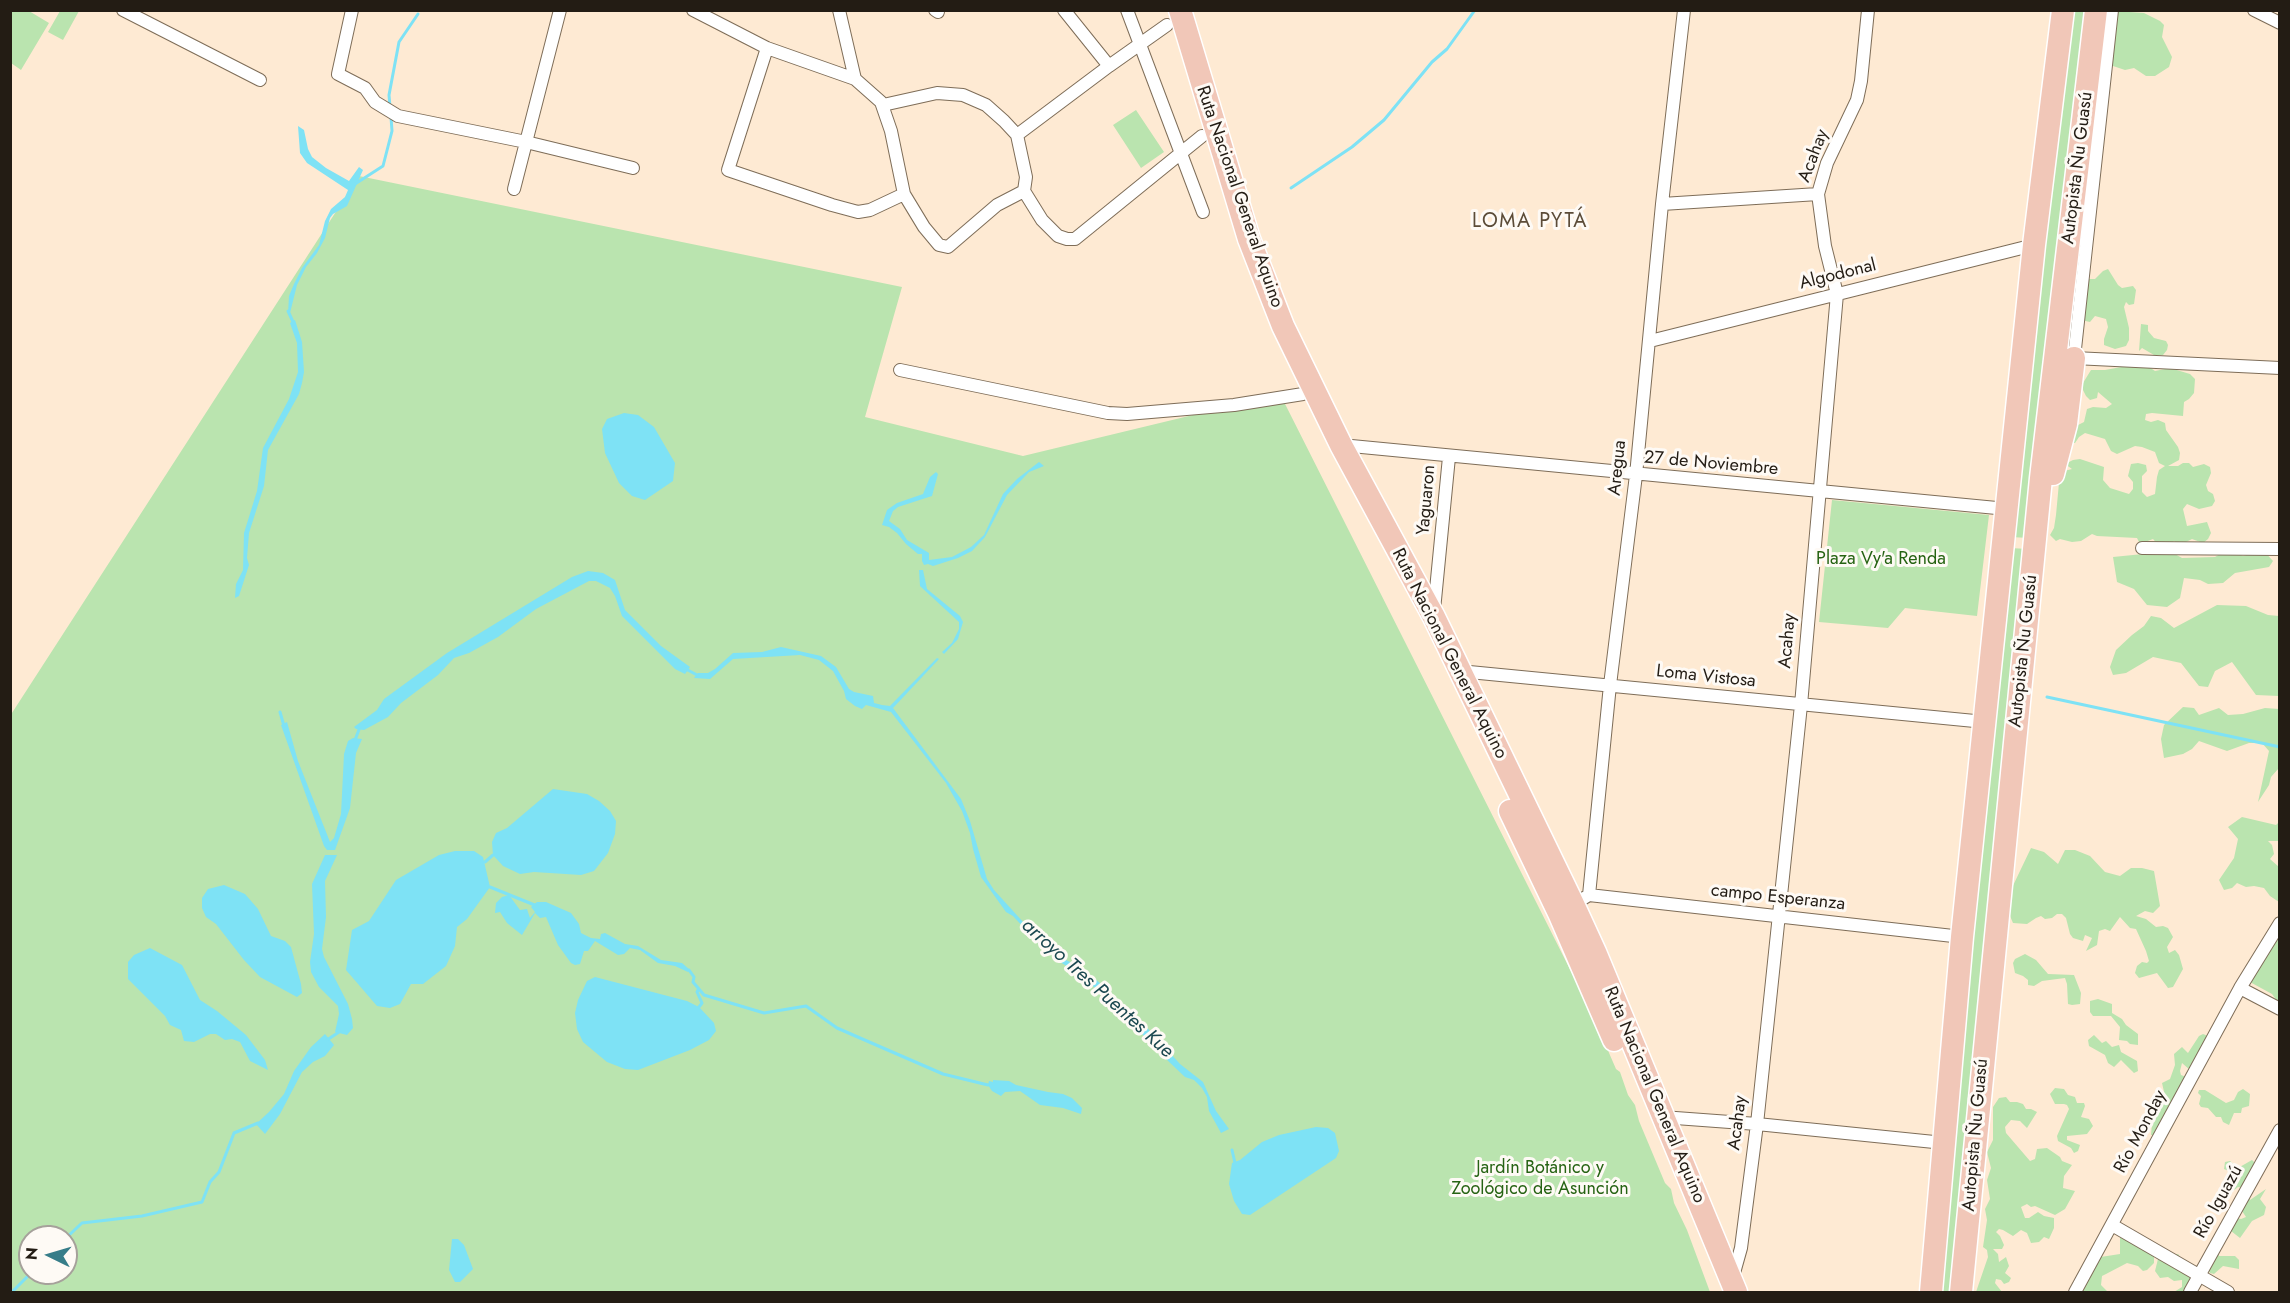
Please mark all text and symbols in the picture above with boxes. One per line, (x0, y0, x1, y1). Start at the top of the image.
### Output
street label: Ruta Nacional General Aquino (1191, 83, 1287, 311)
street label: Autopista Ñu Guasú (2058, 91, 2098, 245)
street label: Acahay (1794, 126, 1834, 186)
district label: LOMA PYTÁ (1472, 210, 1588, 234)
street label: Algodonal (1797, 255, 1879, 295)
street label: Aregua (1604, 439, 1632, 497)
street label: 27 de Noviembre (1643, 447, 1779, 481)
street label: Yaguaron (1413, 464, 1441, 536)
street label: Ruta Nacional General Aquino (1386, 545, 1512, 763)
park label: Plaza Vy'a Renda (1816, 549, 1946, 571)
street label: Autopista Ñu Guasú (2005, 574, 2043, 728)
street label: Acahay (1775, 613, 1801, 669)
street label: Loma Vistosa (1655, 661, 1757, 693)
street label: campo Esperanza (1710, 880, 1846, 916)
water label: arroyo Tres Puentes Kue (1016, 914, 1178, 1064)
street label: Ruta Nacional General Aquino (1599, 983, 1709, 1207)
street label: Autopista Ñu Guasú (1959, 1058, 1993, 1212)
street label: Río Monday (2110, 1087, 2172, 1177)
street label: Acahay (1724, 1094, 1752, 1152)
park label: Jardín Botánico y Zoológico de Asunción (1451, 1158, 1629, 1200)
street label: Río Iguazú (2190, 1162, 2248, 1242)
north arrow (18, 1225, 78, 1285)
text: N (20, 1246, 44, 1261)

